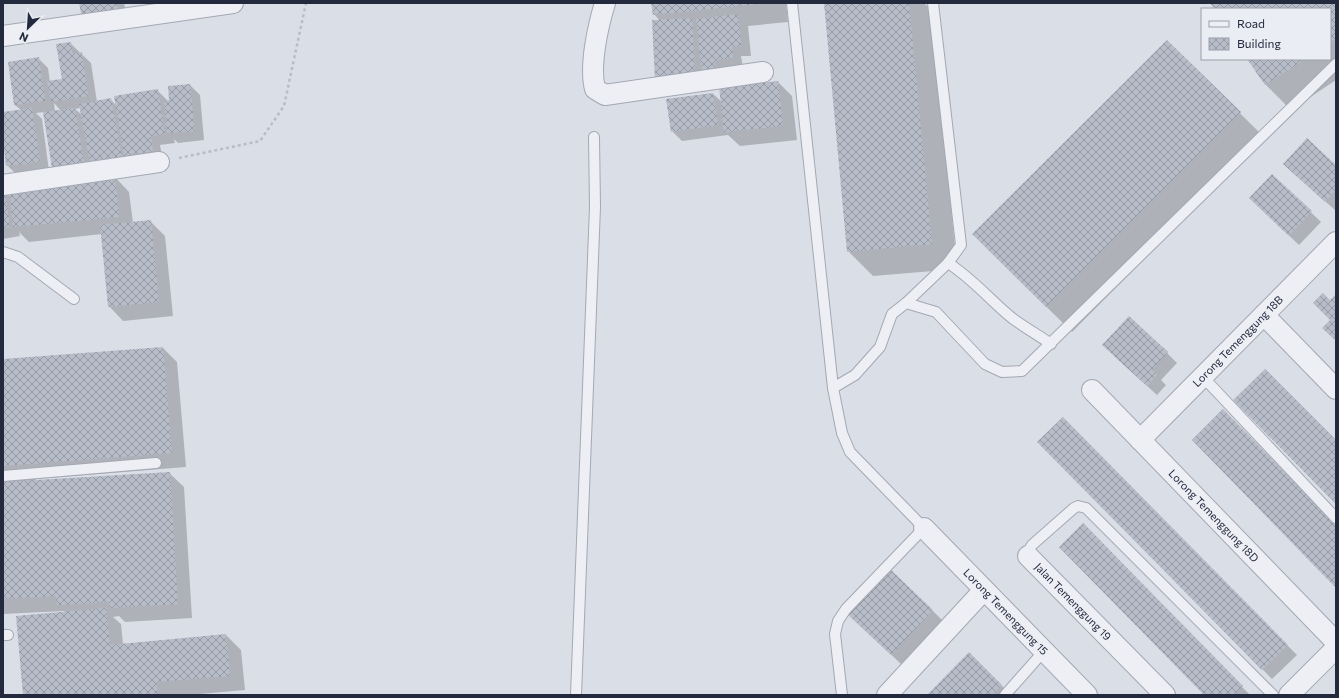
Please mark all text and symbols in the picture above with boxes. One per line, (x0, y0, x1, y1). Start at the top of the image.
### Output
north arrow (8, 8, 48, 48)
legend (1201, 8, 1331, 60)
text: Road (1237, 16, 1265, 30)
text: N (17, 30, 30, 45)
text: Building (1237, 36, 1281, 50)
street label: Lorong Temenggung 18B (1190, 293, 1285, 389)
street label: Lorong Temenggung 18D (1166, 466, 1262, 564)
street label: Jalan Temenggung 19 (1032, 560, 1114, 643)
street label: Lorong Temenggung 15 (961, 566, 1051, 657)

